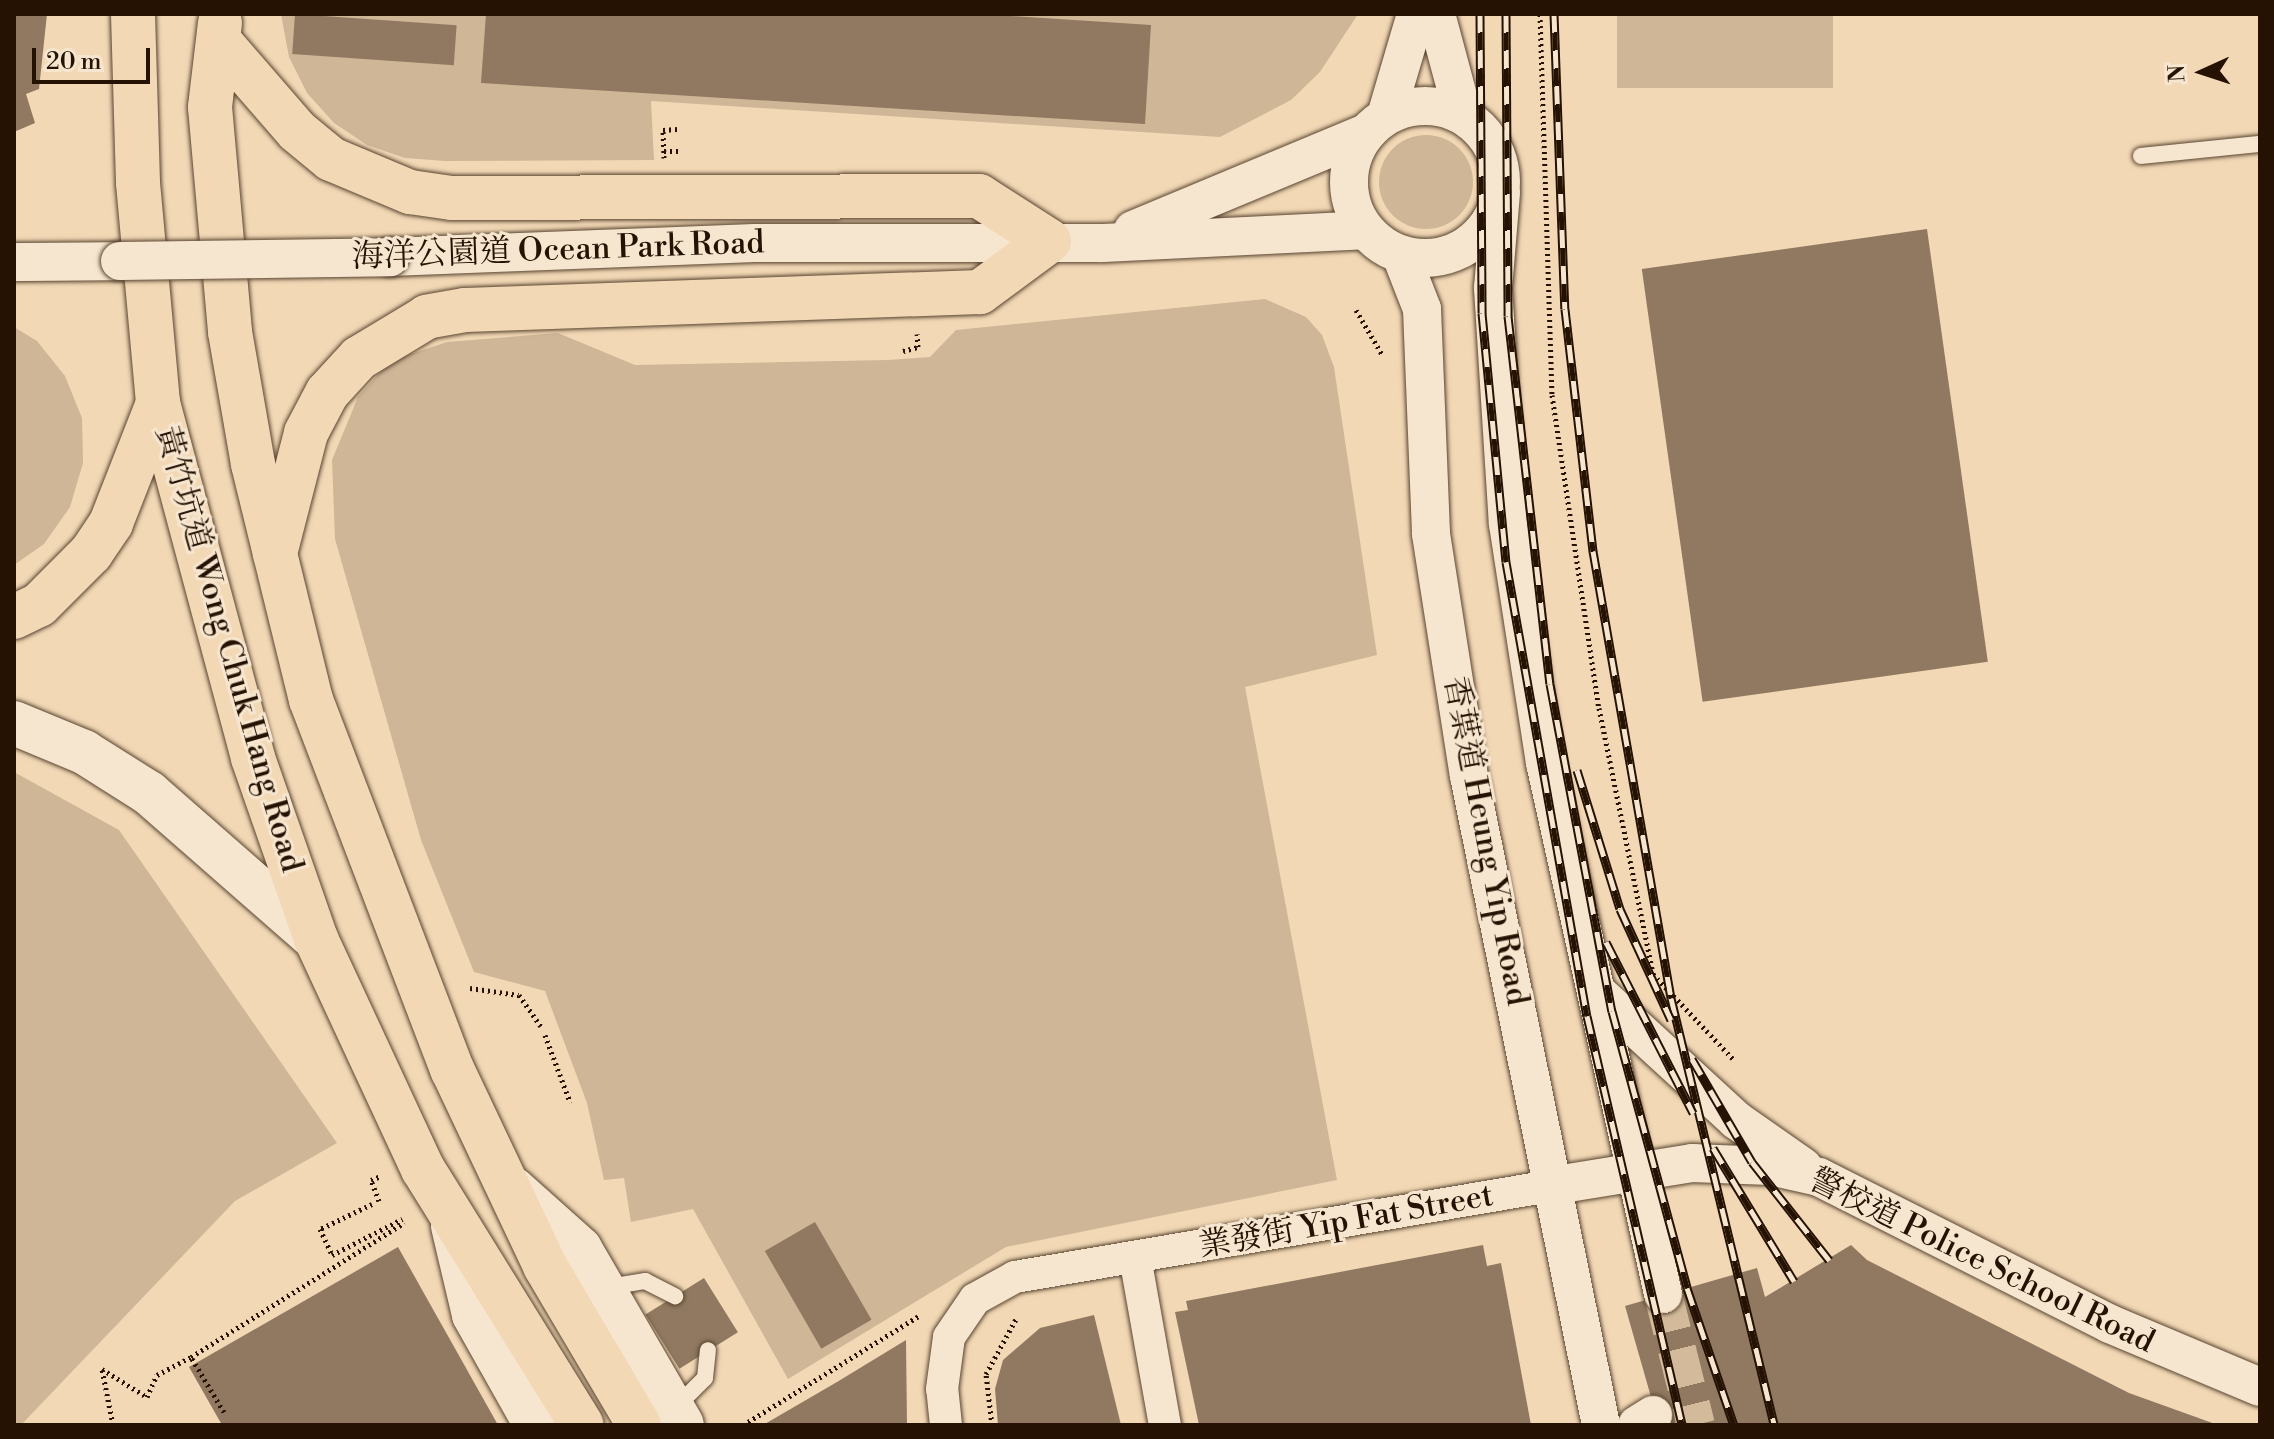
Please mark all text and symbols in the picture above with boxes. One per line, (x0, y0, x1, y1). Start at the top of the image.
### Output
scale bar (36, 32, 154, 82)
north arrow (2162, 32, 2242, 112)
text: 20 m (46, 47, 102, 77)
text: N (2164, 64, 2191, 83)
street label: 海洋公園道 Ocean Park Road (351, 224, 765, 276)
street label: 黃竹坑道 Wong Chuk Hang Road (147, 421, 311, 877)
street label: 香葉道 Heung Yip Road (1435, 673, 1537, 1009)
street label: 警校道 Police School Road (1803, 1161, 2161, 1361)
street label: 業發街 Yip Fat Street (1196, 1176, 1496, 1266)

